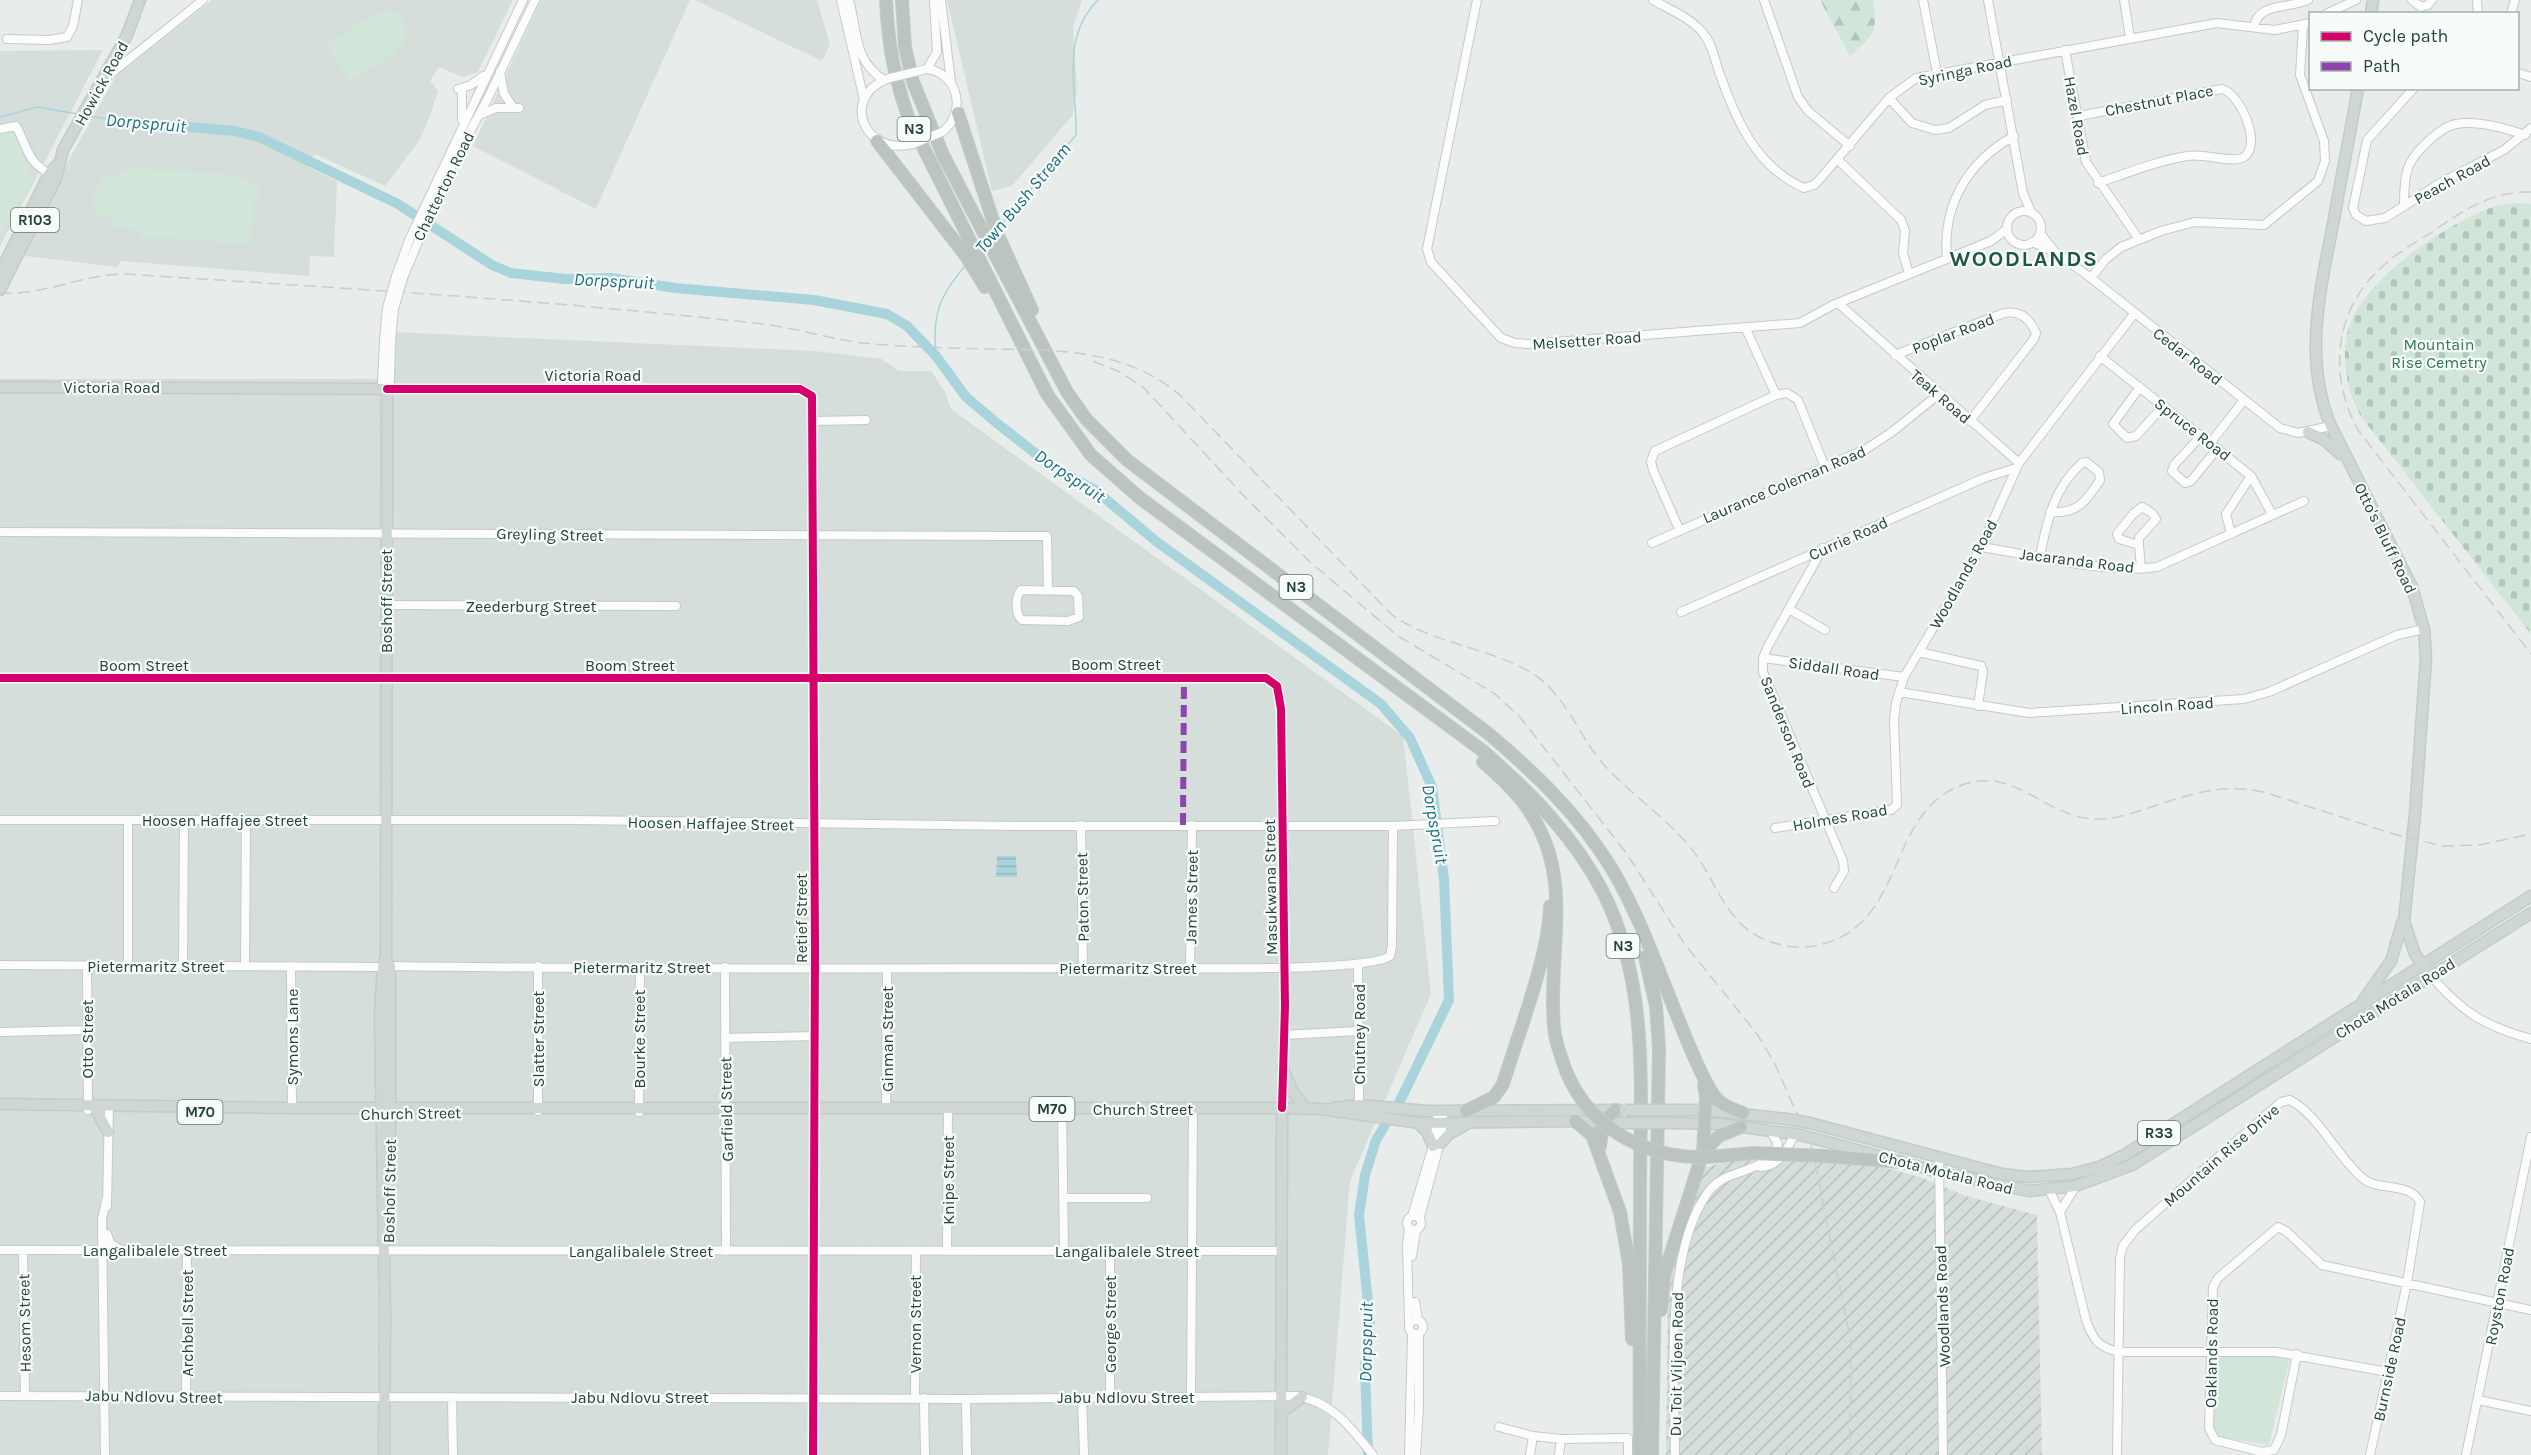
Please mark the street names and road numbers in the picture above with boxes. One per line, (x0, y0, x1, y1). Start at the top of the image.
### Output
street label: Howick Road (70, 38, 132, 129)
street label: Syringa Road (1916, 51, 2014, 90)
street label: Hazel Road (2060, 75, 2093, 157)
street label: Chestnut Place (2103, 81, 2215, 120)
road number: N3 (898, 117, 930, 141)
street label: Chatterton Road (409, 128, 478, 244)
street label: Peach Road (2411, 151, 2494, 208)
road number: R103 (11, 208, 59, 232)
street label: Poplar Road (1909, 309, 1997, 358)
street label: Cedar Road (2149, 323, 2226, 389)
street label: Melsetter Road (1532, 327, 1642, 354)
street label: Teak Road (1907, 365, 1975, 428)
street label: Victoria Road (545, 366, 641, 385)
street label: Victoria Road (64, 378, 160, 397)
street label: Spruce Road (2151, 394, 2235, 465)
street label: Laurance Coleman Road (1700, 441, 1869, 528)
street label: Otto's Bluff Road (2350, 480, 2421, 597)
street label: Currie Road (1806, 513, 1891, 564)
street label: Woodlands Road (1925, 516, 2001, 632)
street label: Greyling Street (496, 524, 604, 545)
street label: Jacaranda Road (2018, 544, 2135, 577)
street label: Boshoff Street (377, 549, 396, 653)
road number: N3 (1280, 575, 1312, 599)
street label: Zeederburg Street (466, 597, 596, 616)
street label: Siddall Road (1787, 653, 1881, 684)
street label: Boom Street (1071, 655, 1161, 674)
street label: Boom Street (99, 656, 189, 675)
street label: Boom Street (585, 656, 675, 675)
street label: Sanderson Road (1756, 673, 1819, 791)
street label: Lincoln Road (2120, 693, 2214, 718)
street label: Holmes Road (1791, 800, 1889, 835)
street label: Hoosen Haffajee Street (142, 811, 308, 830)
street label: Hoosen Haffajee Street (627, 813, 794, 834)
street label: Masukwana Street (1260, 819, 1281, 955)
street label: James Street (1181, 850, 1202, 944)
street label: Paton Street (1072, 852, 1093, 942)
street label: Retief Street (792, 873, 811, 963)
road number: N3 (1606, 934, 1640, 958)
street label: Chota Motala Road (2332, 954, 2459, 1043)
street label: Pietermaritz Street (87, 957, 225, 976)
street label: Pietermaritz Street (573, 958, 711, 977)
street label: Pietermaritz Street (1059, 959, 1197, 978)
street label: Chutney Road (1350, 983, 1369, 1085)
street label: Ginman Street (878, 986, 897, 1092)
street label: Symons Lane (283, 989, 302, 1085)
street label: Bourke Street (630, 989, 649, 1089)
street label: Slatter Street (529, 991, 548, 1087)
street label: Otto Street (78, 1000, 97, 1078)
street label: Garfield Street (716, 1056, 737, 1162)
road number: M70 (1030, 1097, 1074, 1121)
road number: M70 (178, 1100, 222, 1124)
street label: Church Street (1093, 1100, 1193, 1119)
street label: Mountain Rise Drive (2160, 1100, 2283, 1211)
street label: Church Street (361, 1103, 461, 1124)
road number: R33 (2138, 1121, 2180, 1145)
street label: Knipe Street (939, 1135, 958, 1225)
street label: Boshoff Street (379, 1139, 400, 1243)
street label: Chota Motala Road (1877, 1147, 2015, 1198)
street label: Langalibalele Street (83, 1241, 227, 1260)
street label: Langalibalele Street (569, 1242, 713, 1261)
street label: Langalibalele Street (1055, 1242, 1199, 1261)
street label: Woodlands Road (1931, 1245, 1954, 1367)
street label: Royston Road (2481, 1245, 2518, 1347)
street label: Archbell Street (178, 1269, 197, 1377)
street label: Hesom Street (14, 1273, 35, 1373)
street label: Vernon Street (906, 1275, 925, 1373)
street label: George Street (1101, 1275, 1120, 1373)
street label: Du Toit Viljoen Road (1666, 1292, 1687, 1436)
street label: Oaklands Road (2201, 1298, 2222, 1408)
street label: Burnside Road (2369, 1315, 2410, 1423)
street label: Jabu Ndlovu Street (85, 1386, 223, 1407)
street label: Jabu Ndlovu Street (571, 1388, 709, 1407)
street label: Jabu Ndlovu Street (1057, 1388, 1195, 1407)

